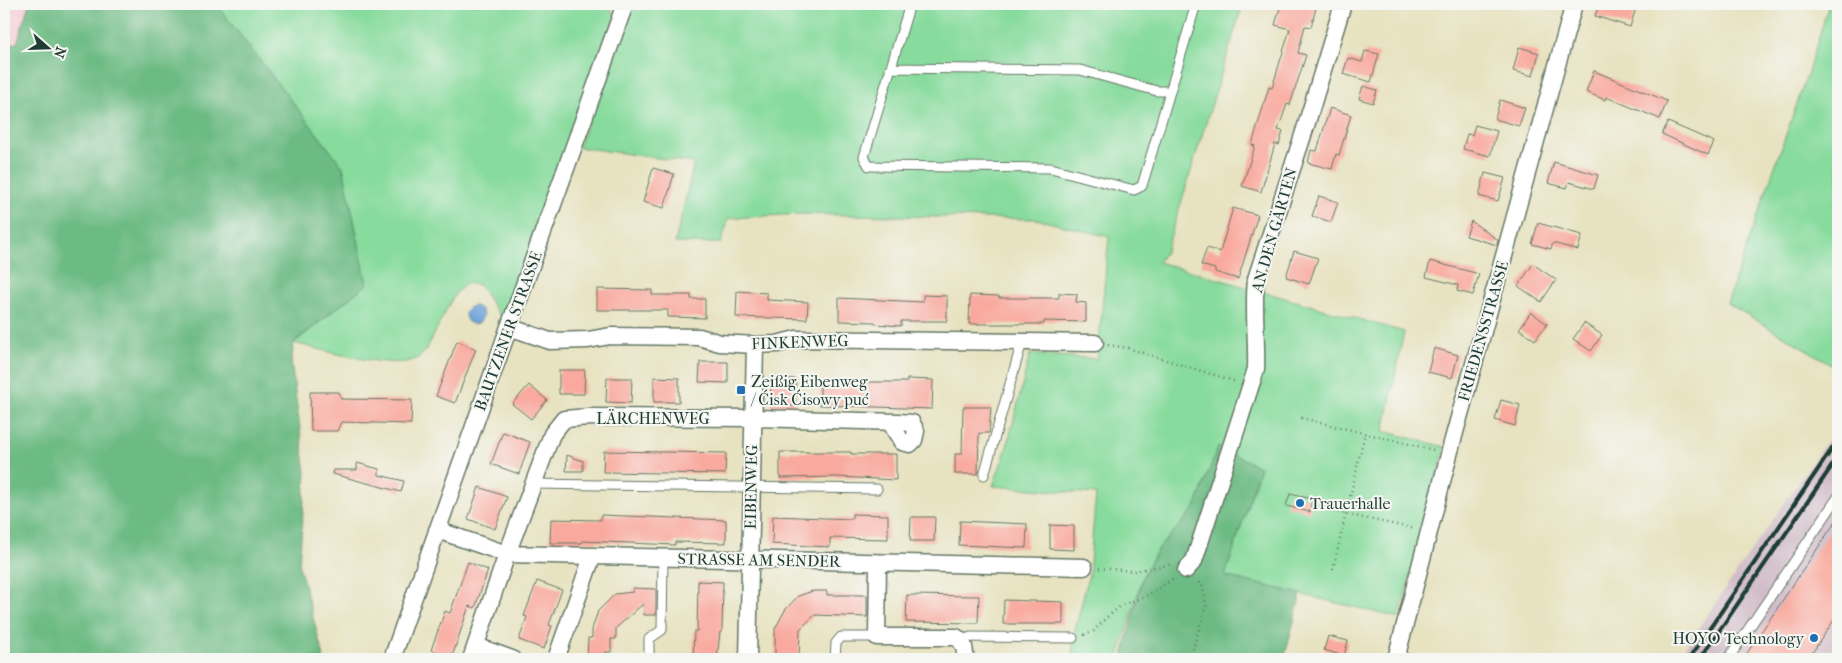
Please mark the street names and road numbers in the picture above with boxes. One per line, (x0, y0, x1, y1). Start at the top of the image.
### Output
street label: AN DEN GÄRTEN (1247, 165, 1301, 295)
street label: BAUTZENER STRASSE (470, 248, 546, 413)
street label: FRIEDENSSTRASSE (1454, 258, 1512, 404)
street label: FINKENWEG (751, 331, 849, 353)
street label: LÄRCHENWEG (596, 409, 710, 428)
street label: EIBENWEG (741, 444, 761, 530)
street label: STRASSE AM SENDER (677, 549, 842, 571)

